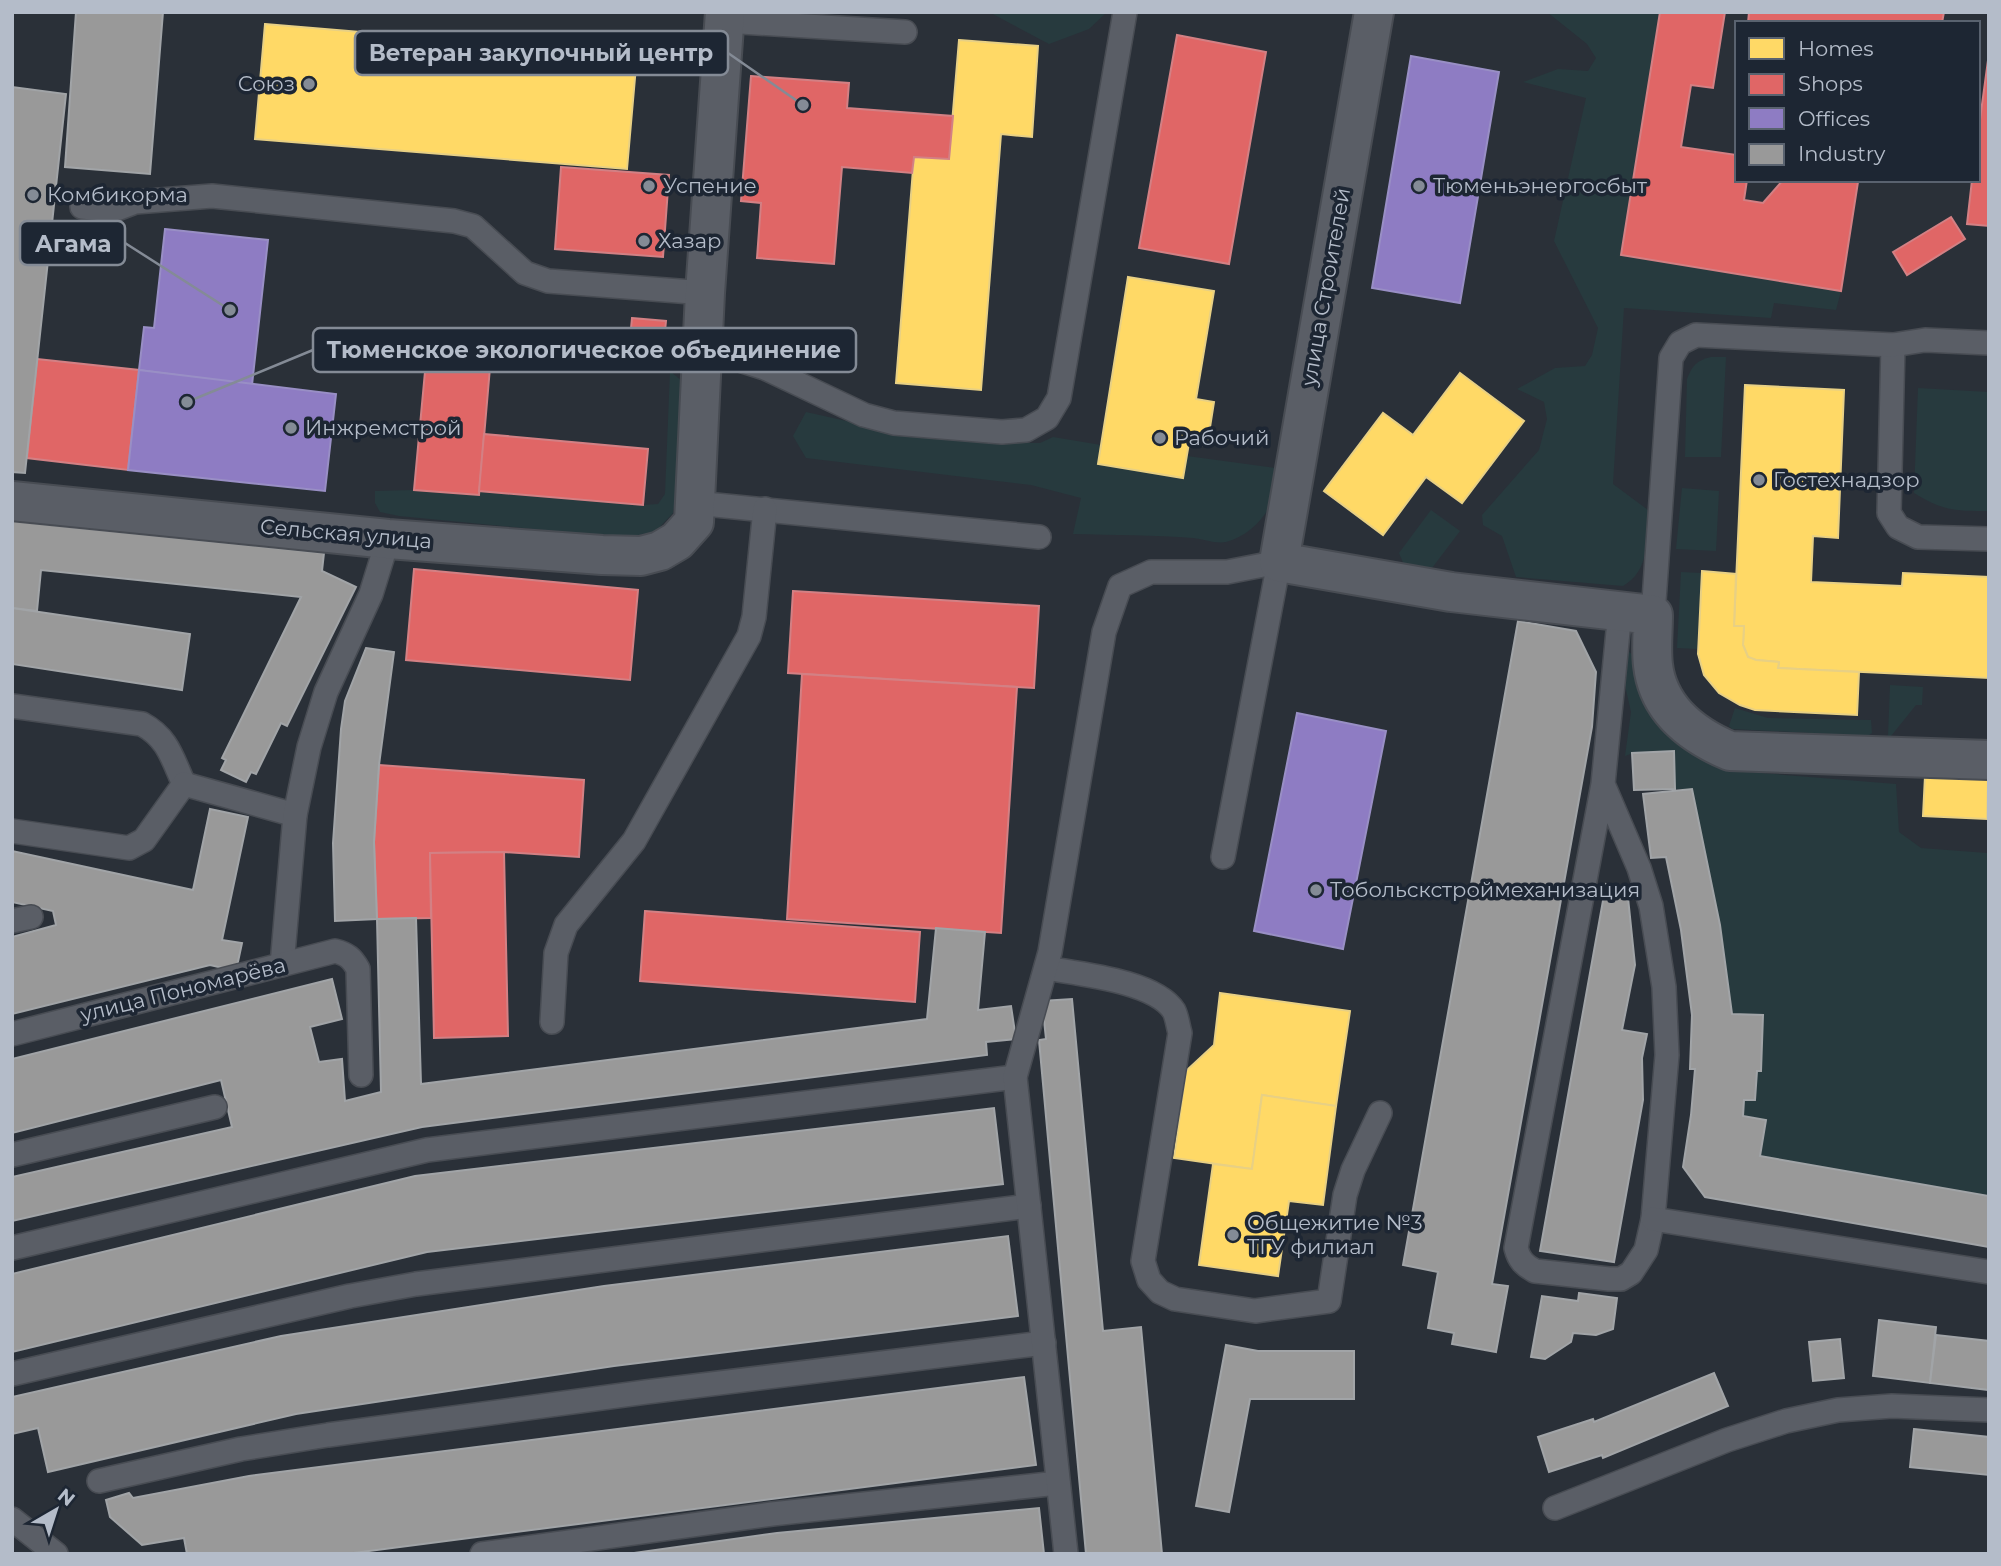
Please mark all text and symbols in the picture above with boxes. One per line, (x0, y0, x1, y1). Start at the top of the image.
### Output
legend (1735, 21, 1980, 182)
callout: Ветеран закупочный центр (355, 31, 728, 75)
text: Homes (1798, 36, 1873, 61)
text: Ветеран закупочный центр (369, 39, 713, 67)
place label: Союз (238, 71, 295, 96)
text: Shops (1798, 71, 1863, 96)
marker: Союз (301, 76, 317, 92)
text: Offices (1798, 106, 1870, 131)
text: Industry (1798, 141, 1886, 166)
place label: Успение (663, 173, 757, 198)
place label: Тюменьэнергосбыт (1433, 173, 1647, 198)
marker: Успение (641, 178, 657, 194)
marker: Тюменьэнергосбыт (1411, 178, 1427, 194)
place label: Комбикорма (47, 182, 188, 207)
street label: улица Строителей (1296, 186, 1355, 389)
marker: Комбикорма (25, 187, 41, 203)
callout: Агама (20, 221, 125, 265)
place label: Хазар (658, 228, 721, 253)
text: Агама (35, 230, 111, 258)
marker: Хазар (636, 233, 652, 249)
callout: Тюменское экологическое объединение (313, 328, 856, 372)
text: Тюменское экологическое объединение (327, 336, 841, 364)
place label: Инжремстрой (305, 415, 462, 440)
marker: Инжремстрой (283, 420, 299, 436)
place label: Рабочий (1174, 425, 1270, 450)
marker: Рабочий (1152, 430, 1168, 446)
place label: Гостехнадзор (1773, 467, 1920, 492)
marker: Гостехнадзор (1751, 472, 1767, 488)
street label: Сельская улица (259, 514, 433, 553)
place label: Тобольскстроймеханизация (1330, 877, 1640, 902)
marker: Тобольскстроймеханизация (1308, 882, 1324, 898)
street label: улица Пономарёва (77, 952, 288, 1027)
place label: Общежитие №3 ТГУ филиал (1247, 1210, 1423, 1259)
marker: Общежитие №3 ТГУ филиал (1225, 1227, 1241, 1243)
north arrow (21, 1475, 91, 1545)
text: N (53, 1483, 80, 1511)

